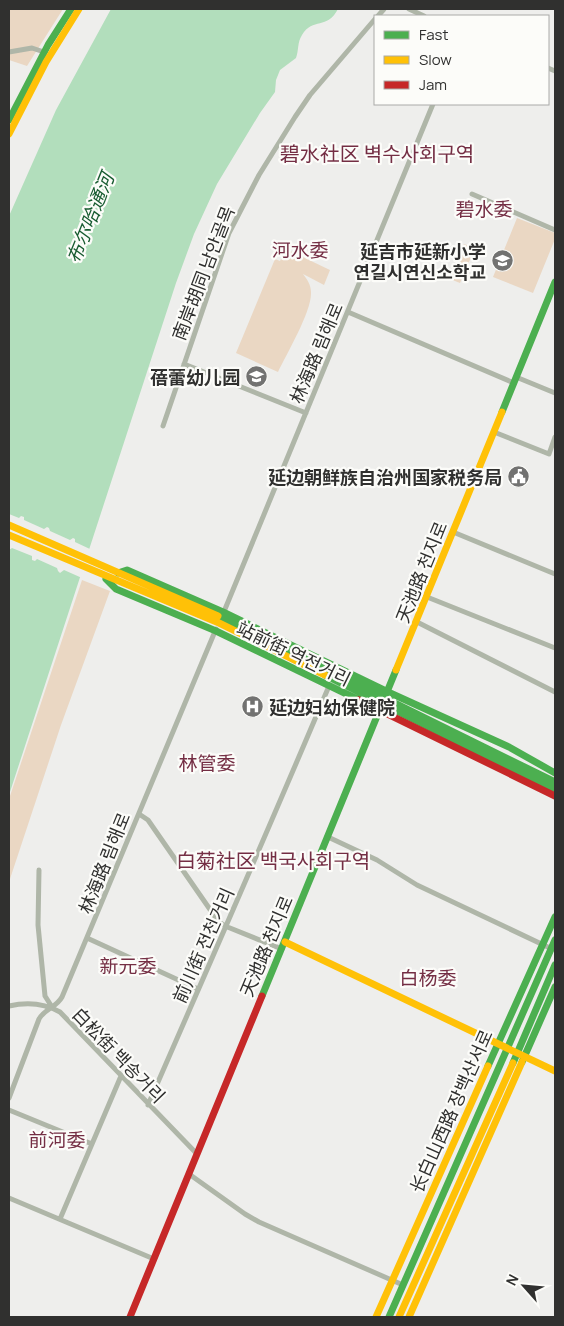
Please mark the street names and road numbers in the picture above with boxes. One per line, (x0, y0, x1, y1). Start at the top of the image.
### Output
street label: 南岸胡同 남안골목 (166, 202, 240, 344)
street label: 林海路 림해로 (284, 299, 348, 407)
street label: 天池路 천지로 (390, 518, 452, 626)
street label: 站前街 역전거리 (233, 615, 355, 691)
street label: 林海路 림해로 (73, 809, 135, 917)
street label: 前川街 전천거리 (167, 884, 239, 1006)
street label: 天池路 천지로 (234, 892, 298, 1000)
street label: 白松街 백송거리 (67, 1002, 171, 1108)
street label: 长白山西路 장백산서로 (404, 1026, 498, 1196)

